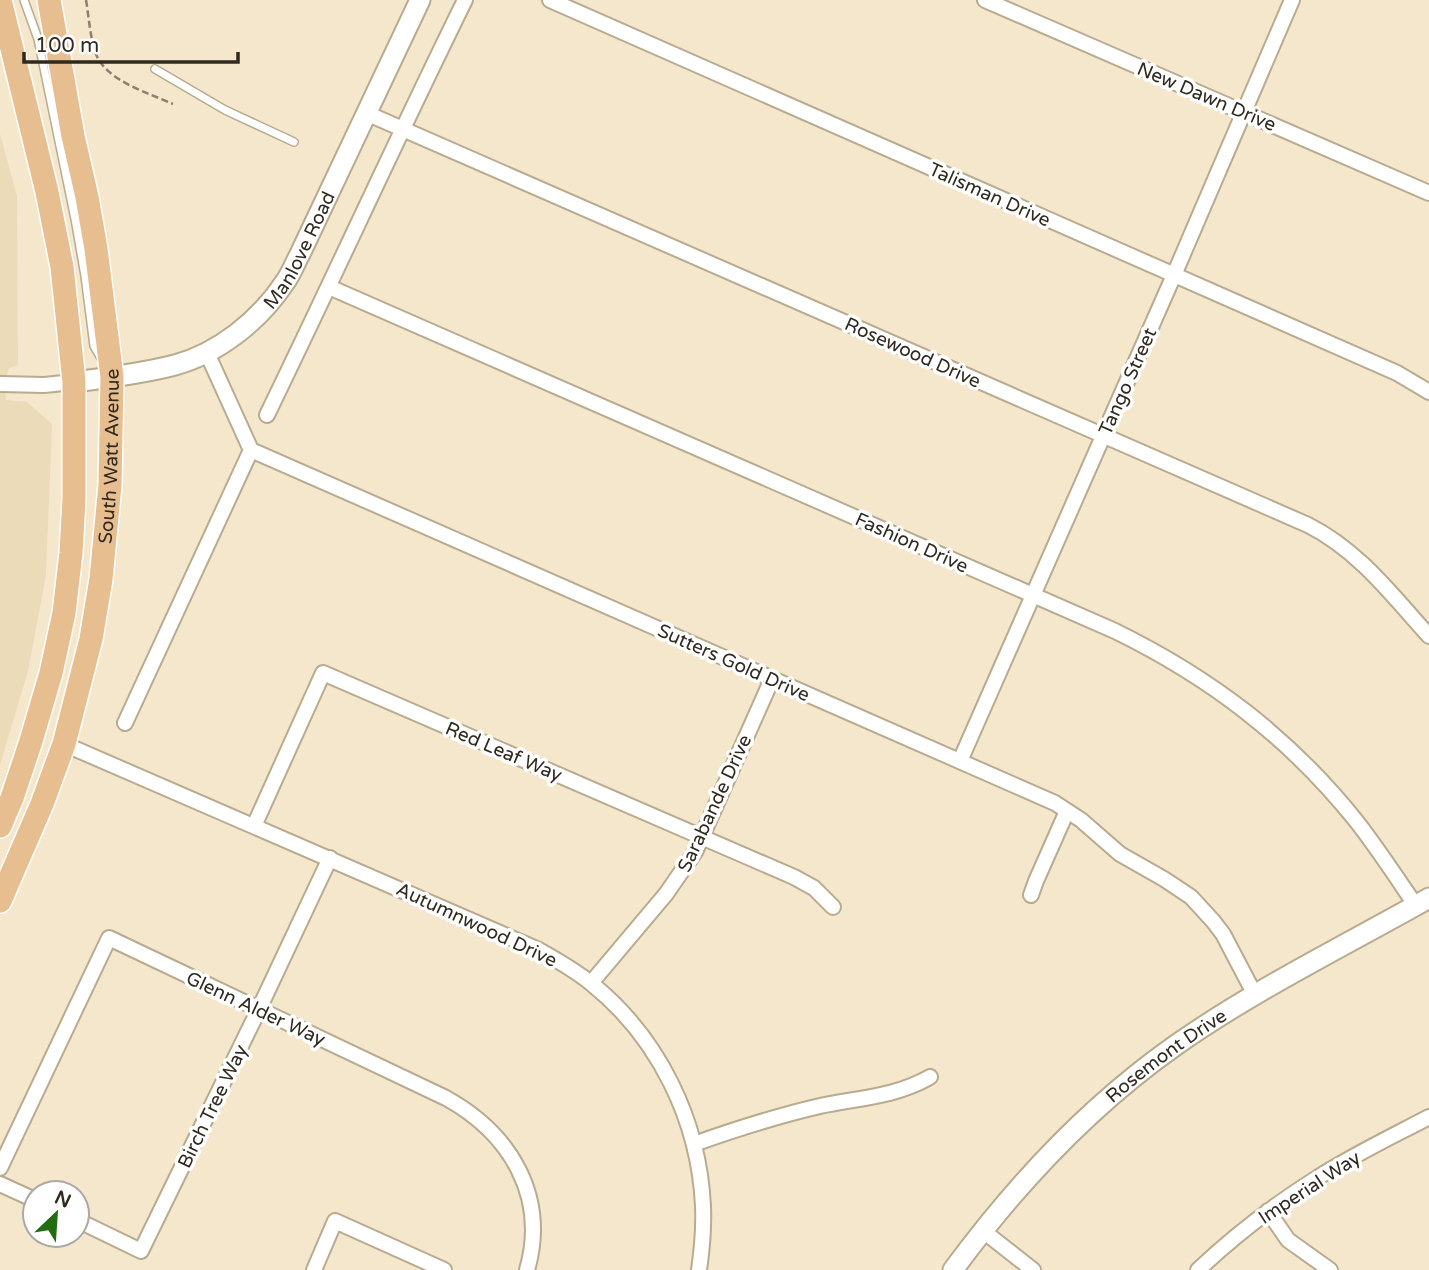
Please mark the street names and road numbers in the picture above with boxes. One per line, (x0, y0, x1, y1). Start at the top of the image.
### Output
street label: New Dawn Drive (1134, 58, 1279, 136)
street label: Talisman Drive (925, 158, 1054, 232)
street label: Manlove Road (259, 188, 340, 314)
street label: Rosewood Drive (841, 313, 984, 393)
street label: Tango Street (1094, 324, 1161, 438)
street label: South Watt Avenue (94, 367, 124, 545)
street label: Fashion Drive (852, 508, 971, 578)
street label: Sutters Gold Drive (654, 620, 813, 706)
street label: Red Leaf Way (442, 717, 565, 786)
street label: Sarabande Drive (673, 731, 756, 876)
street label: Autumnwood Drive (393, 878, 560, 972)
street label: Glenn Alder Way (183, 967, 329, 1051)
street label: Rosemont Drive (1102, 1005, 1231, 1107)
street label: Birch Tree Way (174, 1041, 252, 1172)
street label: Imperial Way (1255, 1147, 1365, 1229)

